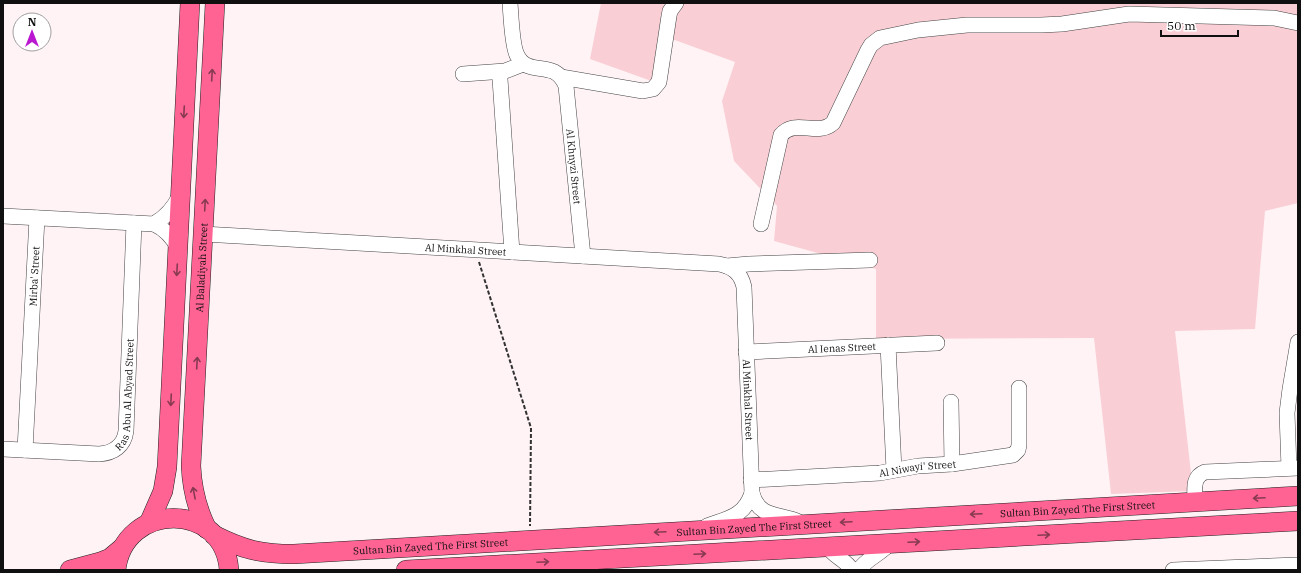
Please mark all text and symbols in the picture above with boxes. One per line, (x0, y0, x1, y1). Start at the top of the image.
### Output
north arrow (12, 12, 52, 52)
scale bar (1161, 12, 1238, 38)
text: N (28, 15, 37, 29)
text: 50 m (1167, 18, 1196, 33)
one-way arrow (208, 69, 215, 82)
one-way arrow (181, 105, 188, 118)
street label: Al Khnyzi Street (563, 128, 584, 205)
one-way arrow (201, 199, 209, 212)
street label: Al Baladiyah Street (193, 222, 211, 313)
street label: Al Minkhal Street (425, 241, 507, 259)
street label: Mirba' Street (26, 245, 43, 307)
one-way arrow (173, 263, 181, 276)
street label: Ras Abu Al Abyad Street (112, 338, 137, 454)
street label: Al Ienas Street (808, 340, 877, 356)
one-way arrow (193, 357, 200, 370)
street label: Al Minkhal Street (740, 359, 756, 441)
one-way arrow (167, 393, 174, 406)
street label: Al Niwayi' Street (878, 457, 957, 480)
one-way arrow (189, 487, 197, 500)
one-way arrow (1253, 494, 1266, 502)
street label: Sultan Bin Zayed The First Street (1000, 498, 1156, 520)
one-way arrow (970, 511, 983, 518)
street label: Sultan Bin Zayed The First Street (676, 517, 832, 539)
one-way arrow (840, 518, 853, 525)
one-way arrow (654, 529, 667, 536)
one-way arrow (1037, 531, 1050, 538)
street label: Sultan Bin Zayed The First Street (353, 536, 509, 558)
one-way arrow (907, 538, 920, 546)
one-way arrow (693, 550, 706, 557)
one-way arrow (536, 559, 549, 566)

